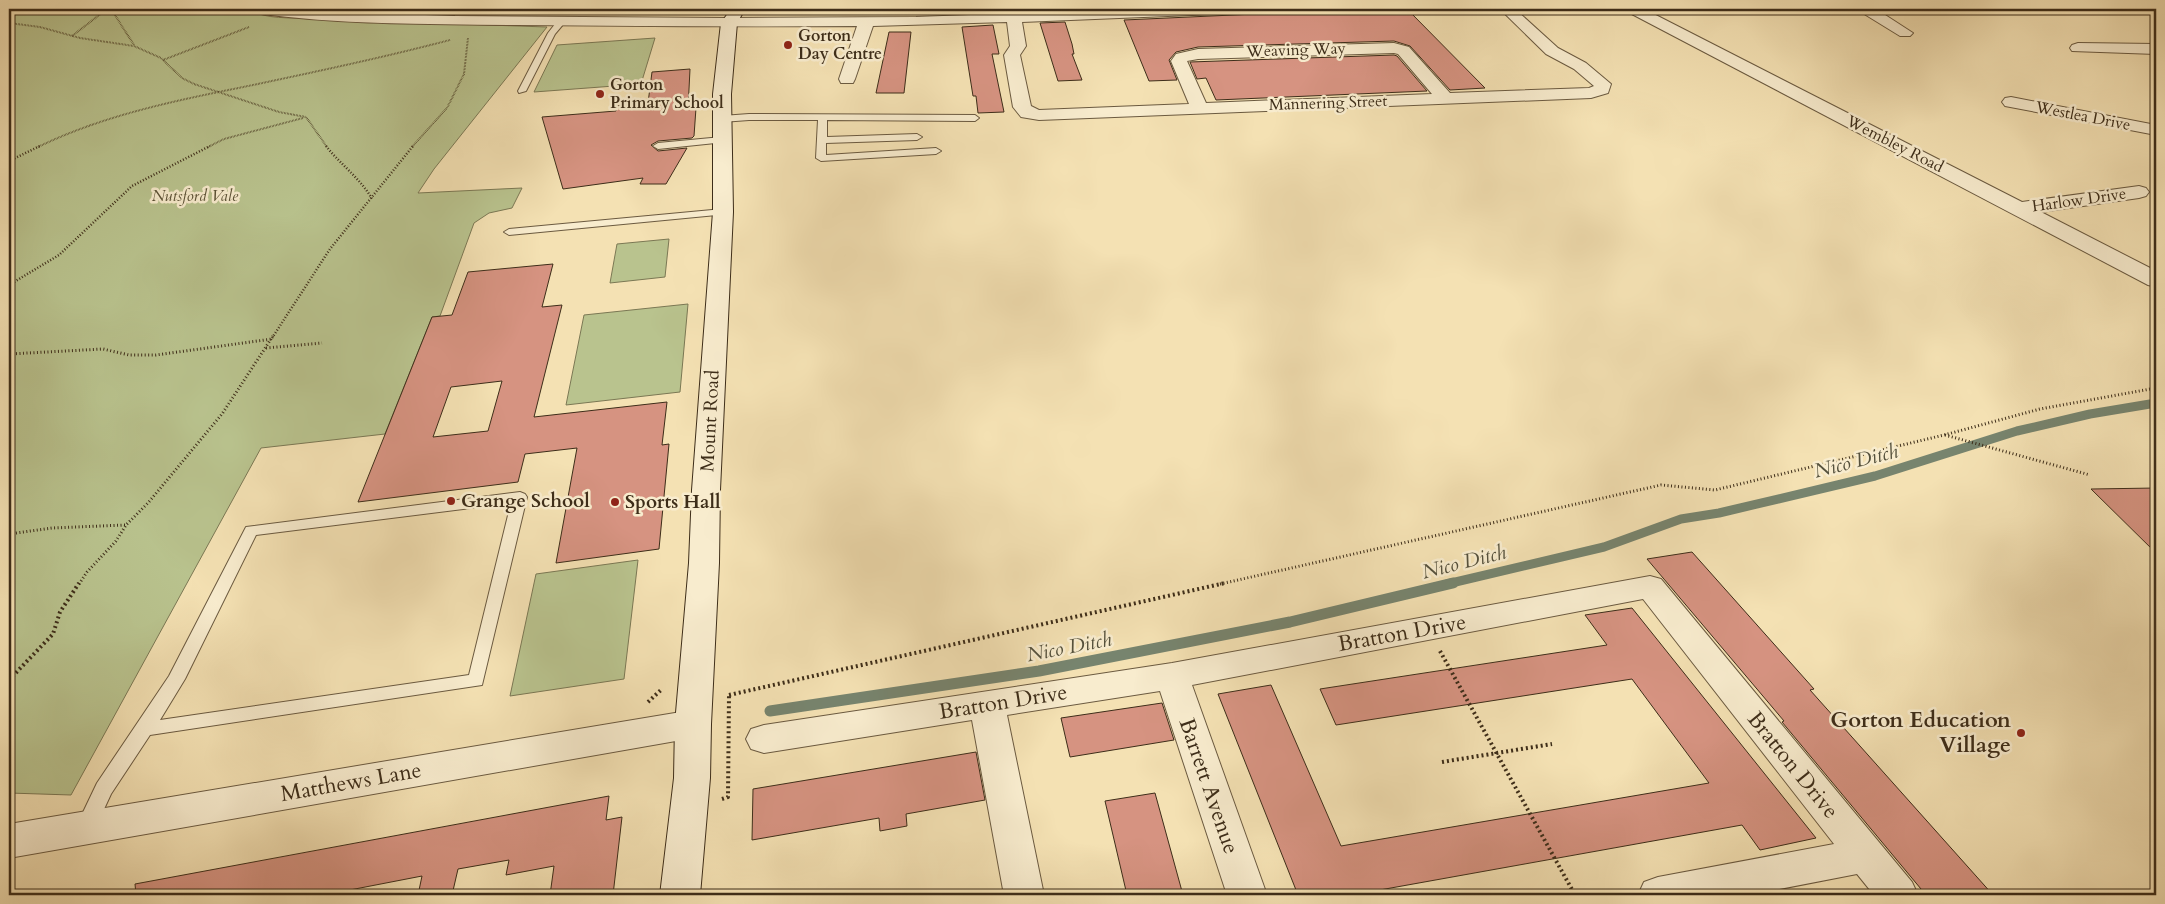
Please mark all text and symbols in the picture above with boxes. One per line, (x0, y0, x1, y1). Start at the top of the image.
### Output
place label: Gorton Day Centre (798, 25, 882, 65)
street label: Weaving Way (1245, 37, 1347, 63)
marker: Gorton Day Centre (782, 39, 794, 51)
place label: Gorton Primary School (610, 74, 724, 114)
marker: Gorton Primary School (594, 88, 606, 100)
street label: Mannering Street (1268, 90, 1388, 116)
street label: Westlea Drive (2033, 96, 2133, 136)
street label: Wembley Road (1842, 110, 1948, 178)
street label: Harlow Drive (2031, 183, 2127, 217)
park label: Nutsford Vale (152, 185, 239, 207)
street label: Mount Road (694, 369, 726, 473)
water label: Nico Ditch (1811, 437, 1901, 484)
place label: Grange School (461, 488, 590, 514)
place label: Sports Hall (625, 489, 721, 515)
marker: Grange School (445, 495, 457, 507)
marker: Sports Hall (609, 496, 621, 508)
water label: Nico Ditch (1419, 538, 1509, 585)
street label: Bratton Drive (1335, 607, 1469, 659)
water label: Nico Ditch (1024, 625, 1114, 668)
street label: Bratton Drive (937, 677, 1069, 727)
street label: Bratton Drive (1740, 705, 1846, 825)
place label: Gorton Education Village (1830, 705, 2011, 760)
street label: Barrett Avenue (1172, 714, 1246, 858)
marker: Gorton Education Village (2015, 727, 2027, 739)
street label: Matthews Lane (278, 755, 424, 809)

